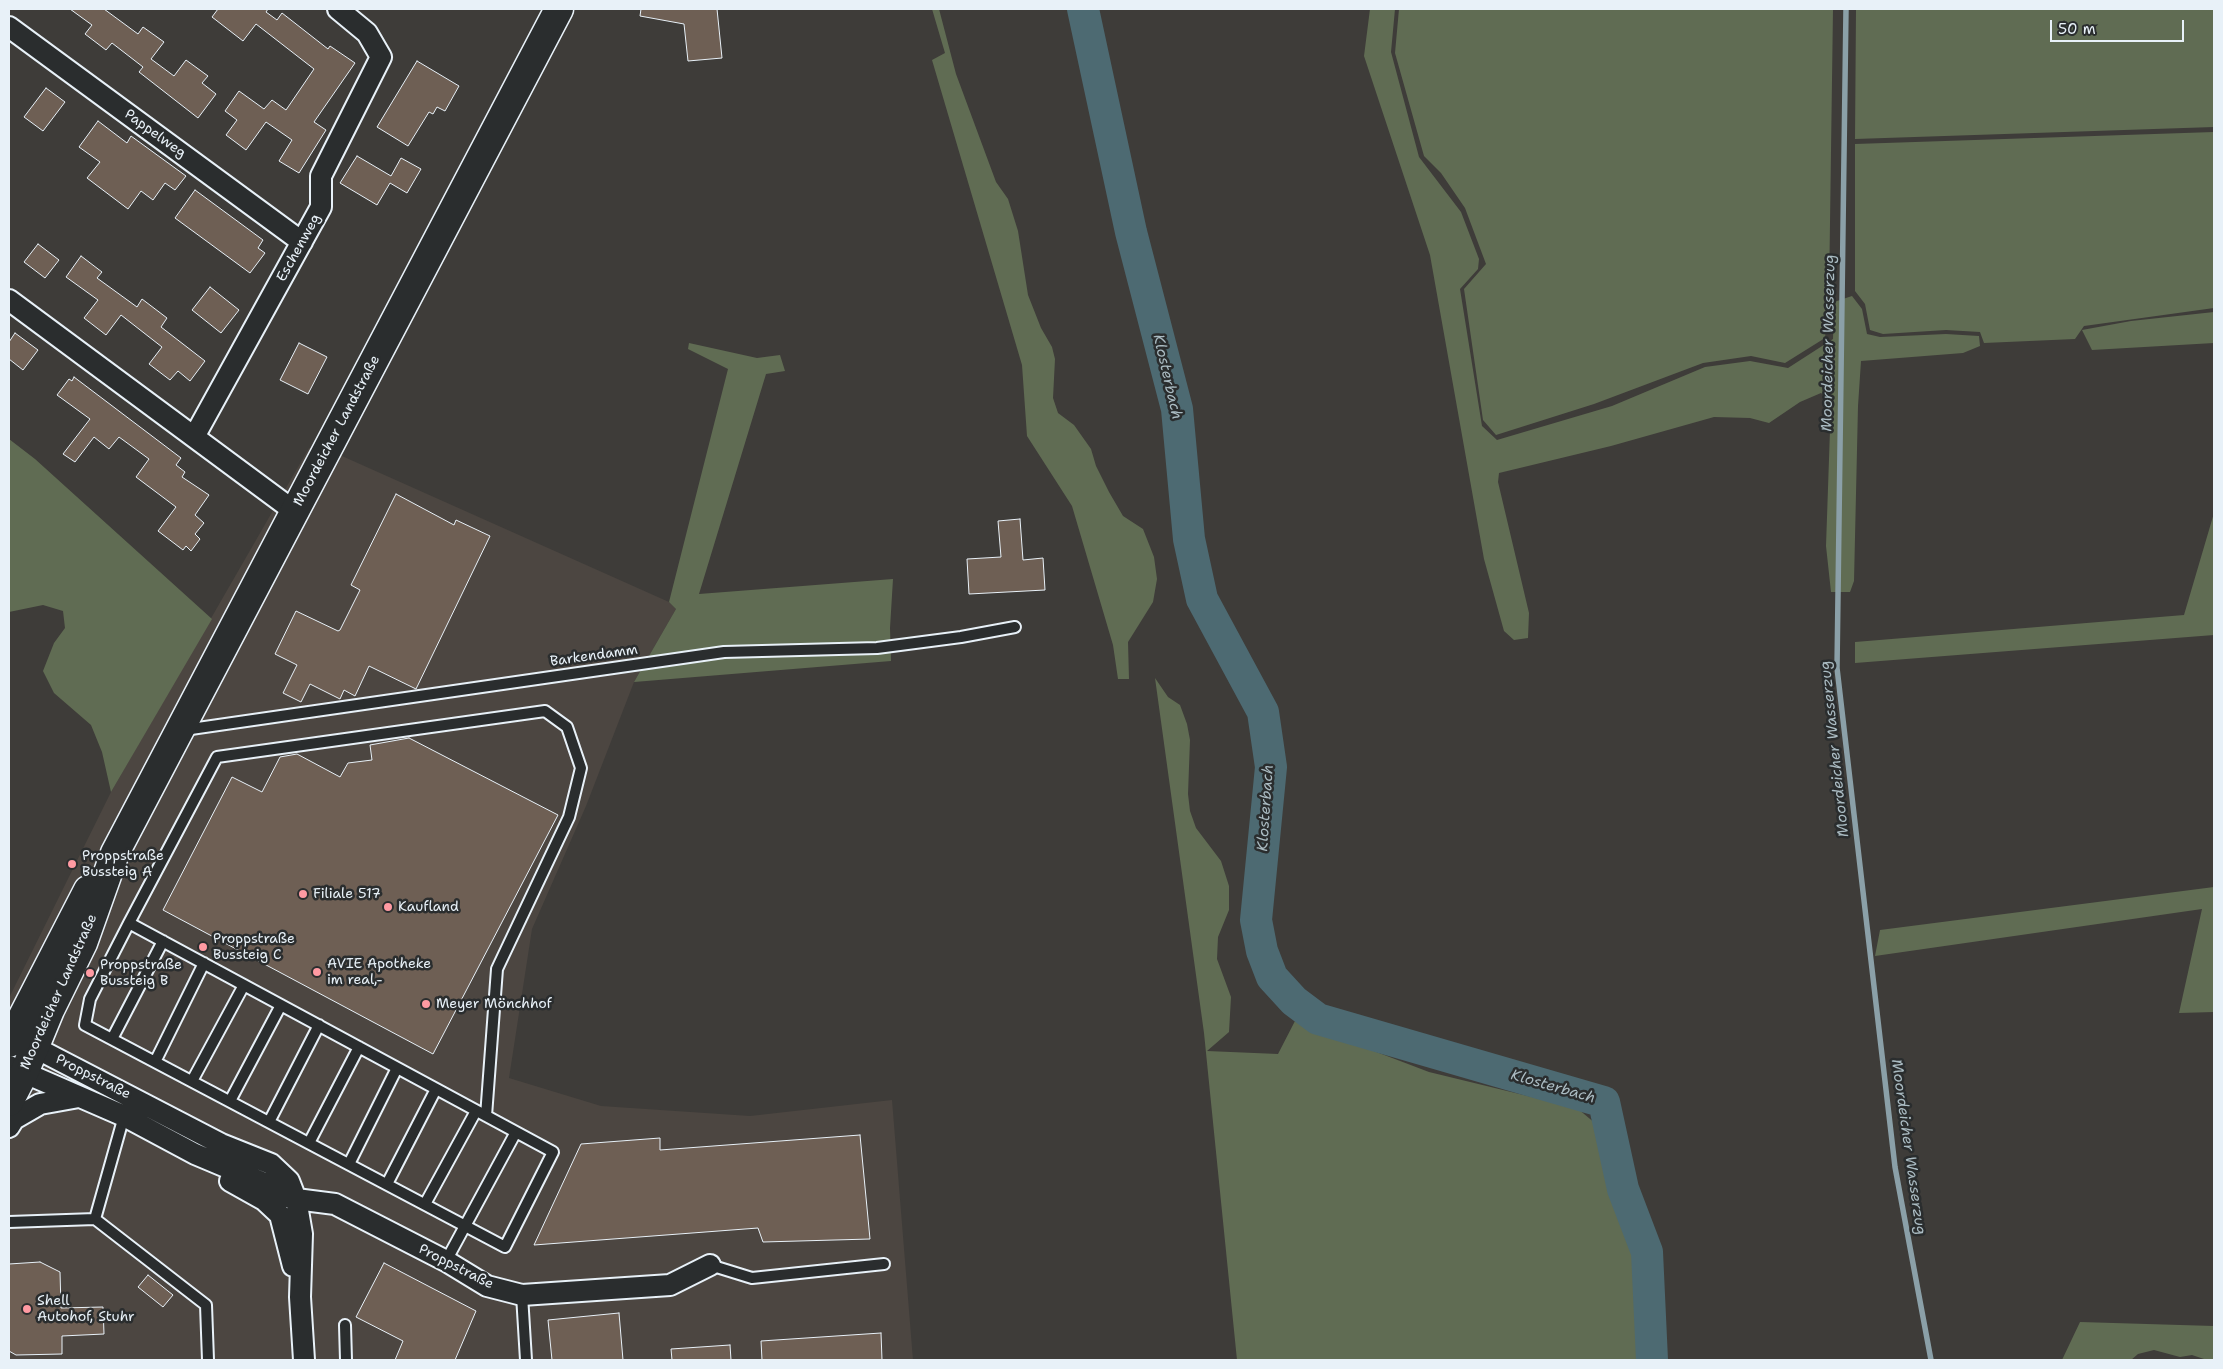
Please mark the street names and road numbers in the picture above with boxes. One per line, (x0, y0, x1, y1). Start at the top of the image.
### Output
street label: Pappelweg (121, 106, 189, 162)
street label: Eschenweg (273, 211, 325, 285)
street label: Moordeicher Landstraße (290, 353, 384, 509)
street label: Barkendamm (549, 642, 639, 670)
street label: Moordeicher Landstraße (17, 912, 101, 1072)
street label: Proppstraße (53, 1051, 133, 1103)
street label: Proppstraße (416, 1241, 496, 1293)

